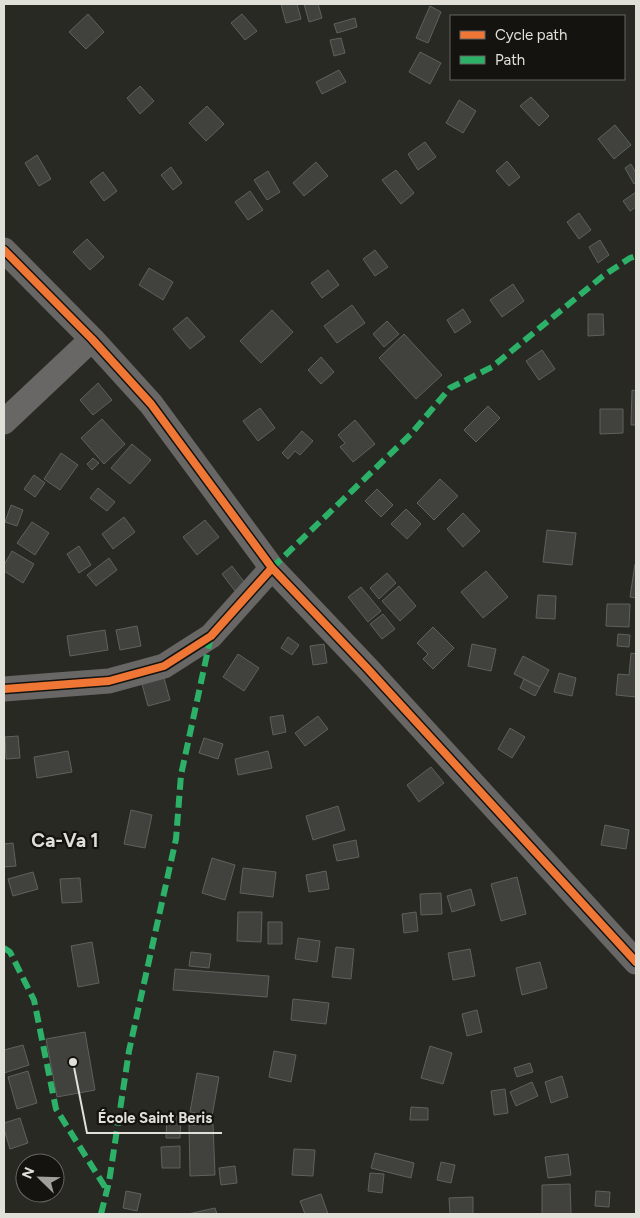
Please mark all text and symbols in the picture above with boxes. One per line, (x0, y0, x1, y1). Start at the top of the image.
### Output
legend (450, 15, 625, 80)
text: Cycle path (495, 26, 567, 44)
text: Path (495, 51, 525, 69)
district label: Ca-Va 1 (31, 829, 99, 852)
callout: École Saint Beris (87, 1103, 222, 1133)
text: École Saint Beris (98, 1109, 212, 1127)
north arrow (15, 1153, 65, 1203)
text: N (19, 1165, 38, 1181)

